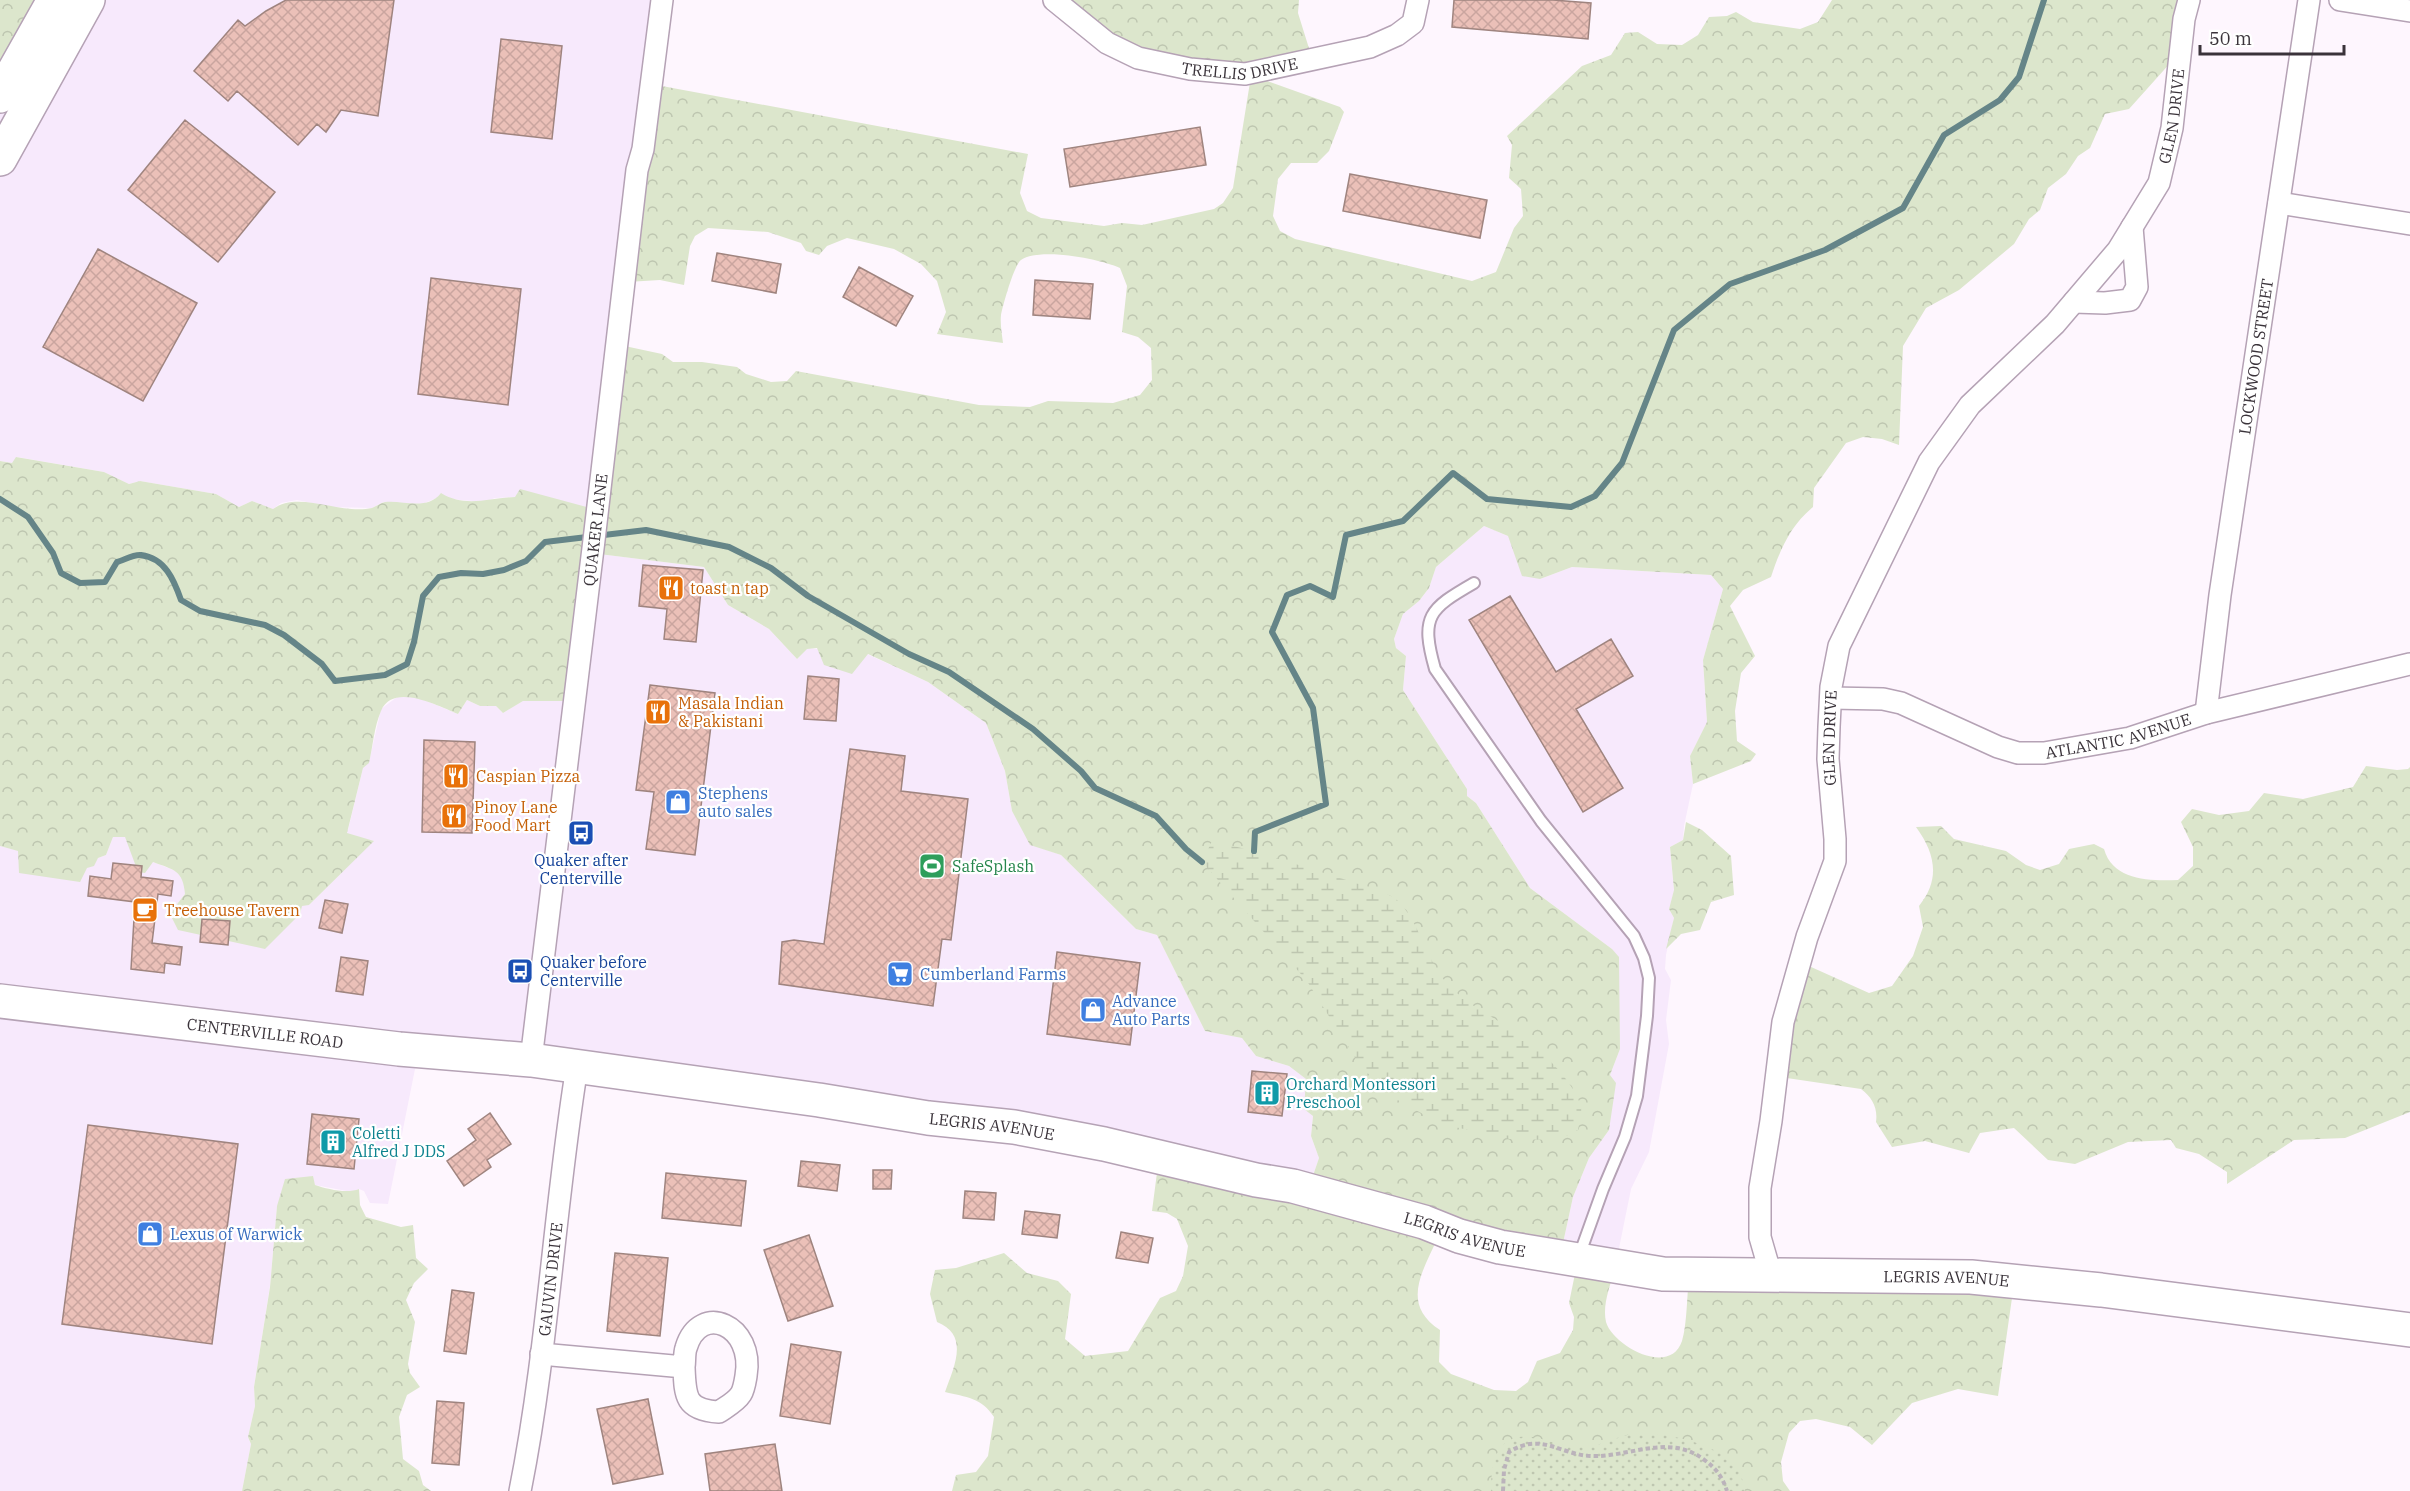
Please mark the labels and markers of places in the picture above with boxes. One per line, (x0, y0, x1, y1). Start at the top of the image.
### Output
restaurant icon: toast n tap (656, 573, 686, 603)
place label: toast n tap (690, 578, 769, 598)
place label: Masala Indian & Pakistani (678, 693, 784, 731)
restaurant icon: Masala Indian & Pakistani (643, 697, 673, 727)
restaurant icon: Caspian Pizza (441, 761, 471, 791)
place label: Caspian Pizza (476, 766, 581, 786)
place label: Stephens auto sales (698, 783, 773, 821)
shop icon: Stephens auto sales (663, 787, 693, 817)
place label: Pinoy Lane Food Mart (474, 797, 558, 835)
restaurant icon: Pinoy Lane Food Mart (439, 801, 469, 831)
bus stop icon: Quaker after Centerville (566, 818, 596, 848)
place label: Quaker after Centerville (534, 850, 628, 888)
sports icon: SafeSplash (917, 851, 947, 881)
place label: SafeSplash (952, 856, 1034, 876)
cafe icon: Treehouse Tavern (130, 895, 160, 925)
place label: Treehouse Tavern (164, 900, 300, 920)
place label: Quaker before Centerville (540, 952, 647, 990)
bus stop icon: Quaker before Centerville (505, 956, 535, 986)
supermarket icon: Cumberland Farms (885, 959, 915, 989)
place label: Cumberland Farms (920, 964, 1066, 984)
place label: Advance Auto Parts (1112, 991, 1190, 1029)
shop icon: Advance Auto Parts (1078, 995, 1108, 1025)
place label: Orchard Montessori Preschool (1286, 1074, 1436, 1112)
building icon: Orchard Montessori Preschool (1252, 1078, 1282, 1108)
place label: Coletti Alfred J DDS (352, 1123, 445, 1161)
building icon: Coletti Alfred J DDS (318, 1127, 348, 1157)
shop icon: Lexus of Warwick (135, 1219, 165, 1249)
place label: Lexus of Warwick (170, 1224, 303, 1244)

